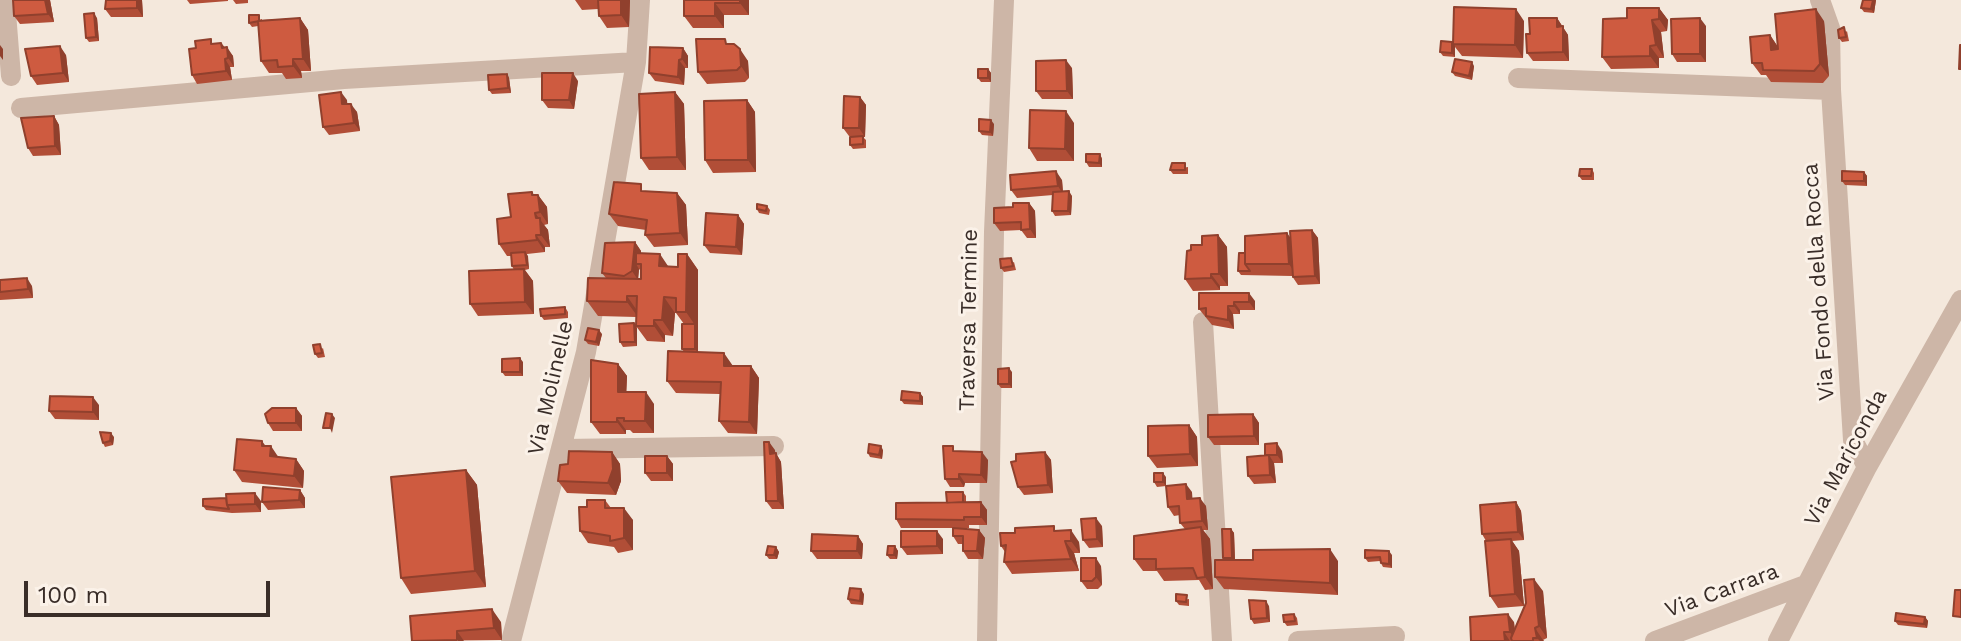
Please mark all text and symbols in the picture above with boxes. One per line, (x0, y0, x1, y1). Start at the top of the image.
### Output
street label: Via Fondo della Rocca (1798, 162, 1840, 402)
street label: Traversa Termine (954, 229, 984, 411)
street label: Via Molinelle (523, 318, 579, 458)
street label: Via Mariconda (1799, 385, 1893, 531)
street label: Via Carrara (1662, 558, 1782, 624)
scale bar (28, 565, 274, 615)
text: 100 m (38, 581, 108, 609)

